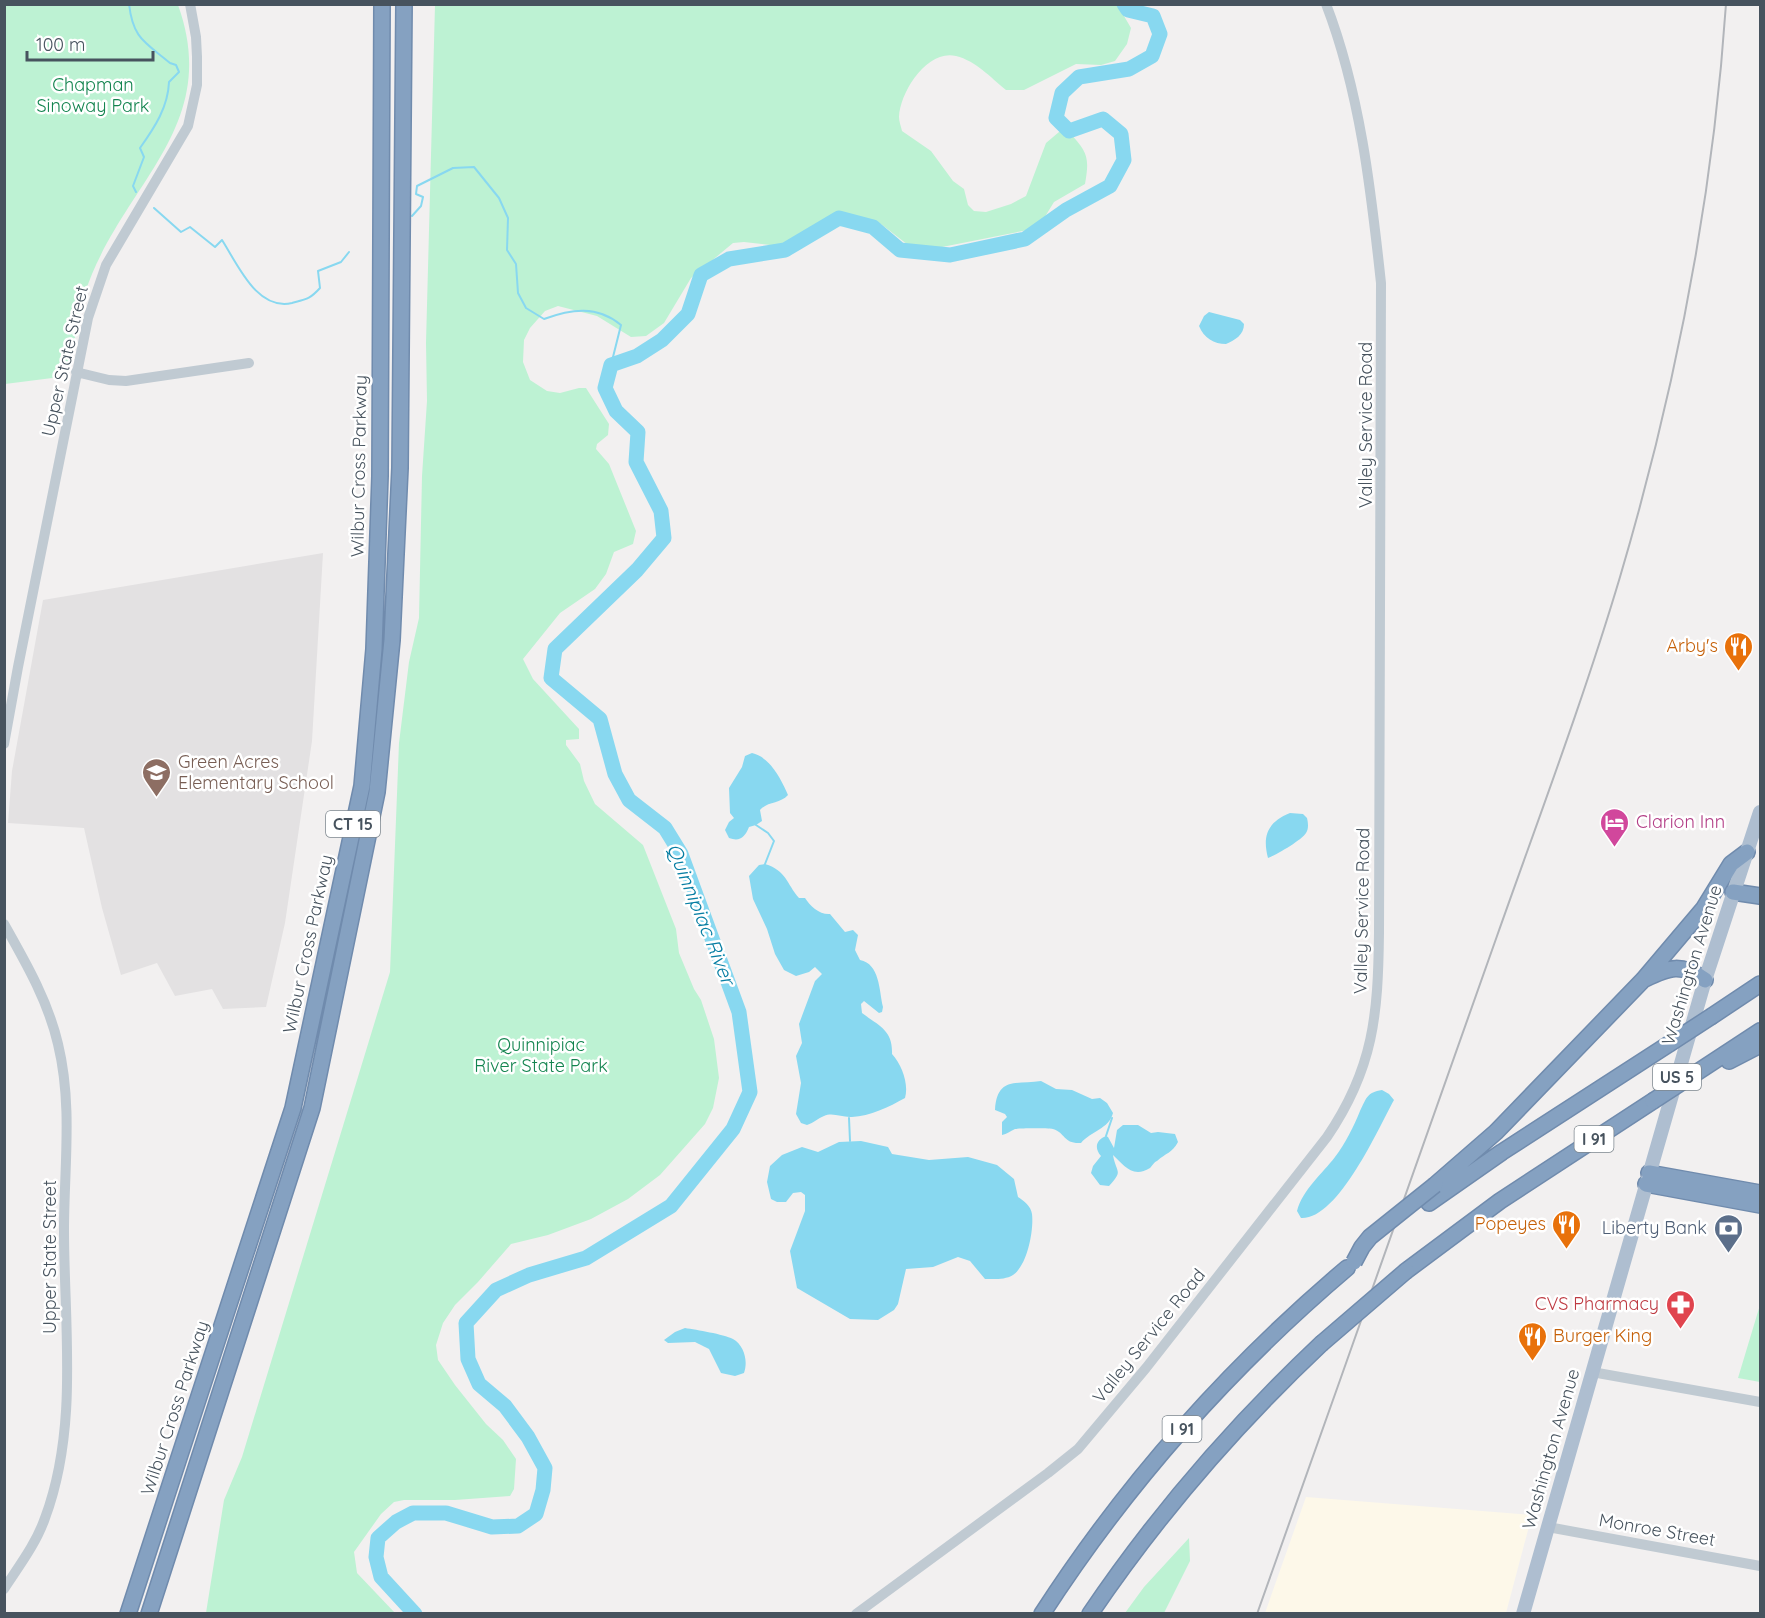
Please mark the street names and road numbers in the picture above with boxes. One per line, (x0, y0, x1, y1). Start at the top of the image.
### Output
street label: Upper State Street (36, 283, 93, 439)
street label: Valley Service Road (1354, 342, 1377, 508)
street label: Wilbur Cross Parkway (345, 375, 372, 557)
road number: CT 15 (326, 811, 380, 837)
street label: Valley Service Road (1349, 828, 1374, 994)
street label: Wilbur Cross Parkway (277, 852, 338, 1035)
street label: Washington Avenue (1656, 882, 1727, 1048)
road number: US 5 (1653, 1064, 1701, 1090)
road number: I 91 (1574, 1126, 1614, 1152)
street label: Upper State Street (38, 1180, 61, 1334)
street label: Valley Service Road (1087, 1264, 1210, 1408)
street label: Wilbur Cross Parkway (135, 1318, 214, 1498)
street label: Washington Avenue (1517, 1366, 1584, 1532)
road number: I 91 (1162, 1416, 1202, 1442)
street label: Monroe Street (1597, 1508, 1717, 1551)

